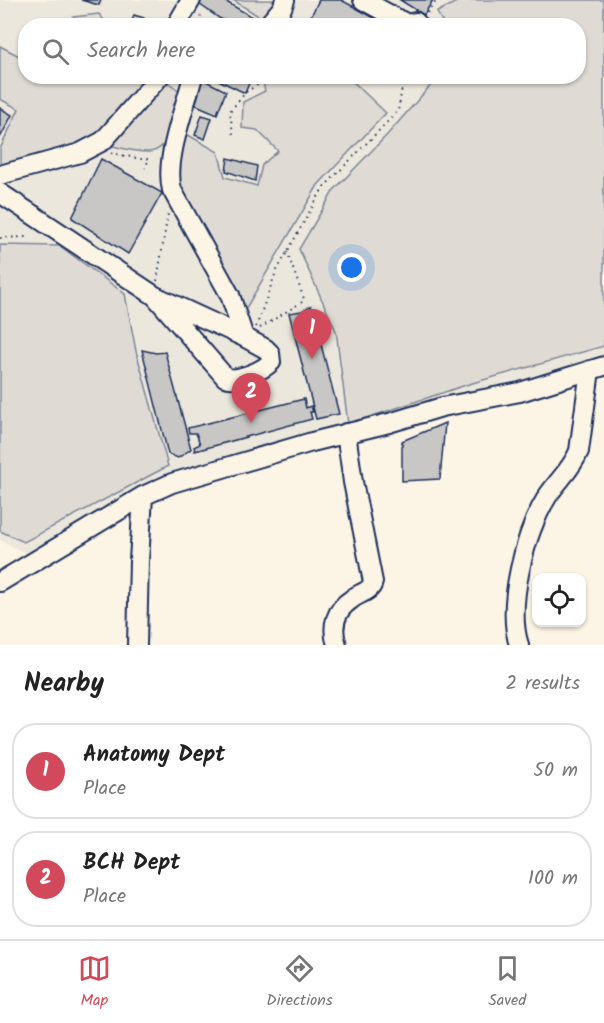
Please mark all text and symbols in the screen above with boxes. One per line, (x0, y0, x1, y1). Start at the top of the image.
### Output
search box (18, 18, 586, 84)
text: Search here (87, 34, 195, 69)
icon: search (39, 35, 72, 68)
your location (337, 253, 366, 282)
pin: 1 (292, 310, 332, 359)
pin: 2 (232, 374, 270, 423)
map controls (532, 573, 586, 627)
button: locate (532, 573, 586, 627)
text: Nearby (24, 663, 104, 705)
text: 2 results (505, 668, 580, 700)
text: Anatomy Dept (83, 738, 225, 773)
text: 1 (42, 755, 49, 787)
text: 50 m (533, 755, 578, 787)
text: Place (83, 773, 126, 805)
text: BCH Dept (83, 846, 180, 881)
text: 2 (40, 863, 51, 895)
text: 100 m (528, 863, 578, 895)
text: Place (83, 881, 126, 913)
tab: Map (78, 952, 111, 1013)
tab: Directions (266, 952, 333, 1013)
tab: Saved (488, 952, 526, 1013)

